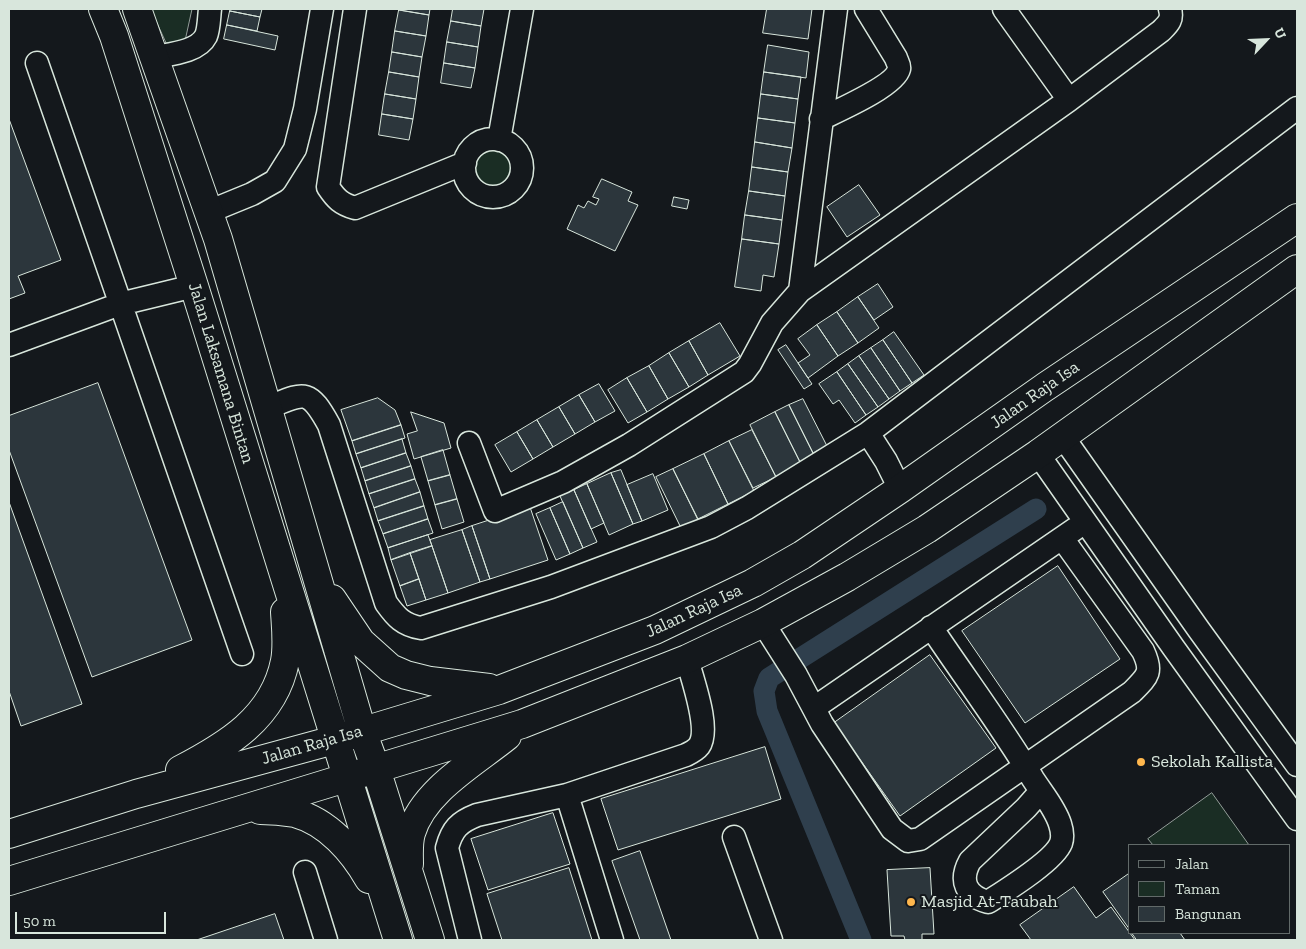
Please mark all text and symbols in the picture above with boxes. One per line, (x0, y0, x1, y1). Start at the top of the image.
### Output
north arrow (1241, 15, 1291, 65)
text: U (1270, 25, 1290, 42)
street label: Jalan Laksamana Bintan (183, 280, 259, 466)
street label: Jalan Raja Isa (986, 356, 1084, 434)
street label: Jalan Raja Isa (642, 579, 746, 643)
street label: Jalan Raja Isa (259, 720, 365, 770)
place label: Sekolah Kallista (1151, 751, 1273, 773)
marker: Sekolah Kallista (1135, 756, 1147, 768)
legend (1128, 844, 1291, 934)
text: Jalan (1175, 855, 1209, 873)
text: Taman (1175, 880, 1220, 898)
place label: Masjid At-Taubah (921, 891, 1058, 913)
marker: Masjid At-Taubah (905, 896, 917, 908)
scale bar (18, 902, 169, 934)
text: Bangunan (1175, 905, 1241, 923)
text: 50 m (23, 912, 56, 930)

